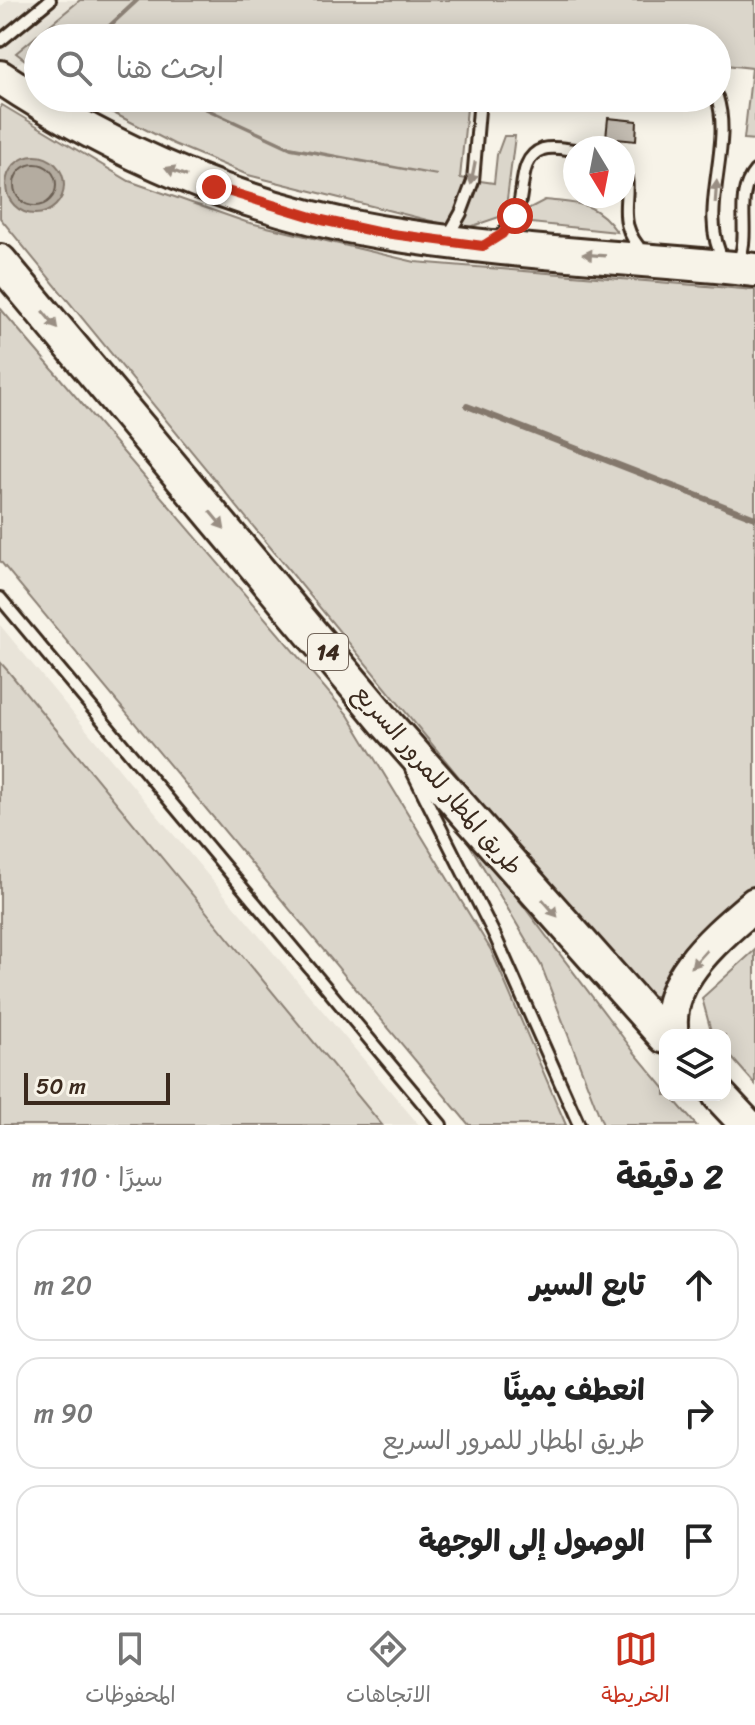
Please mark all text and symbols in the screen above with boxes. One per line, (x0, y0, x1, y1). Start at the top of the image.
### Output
search box (24, 24, 731, 112)
text: ابحث هنا (116, 41, 224, 95)
icon: search (52, 46, 96, 90)
north arrow (563, 136, 635, 208)
one-way arrow (467, 161, 479, 186)
one-way arrow (164, 165, 188, 178)
route end (196, 169, 232, 205)
one-way arrow (710, 179, 723, 204)
route start (497, 198, 533, 234)
one-way arrow (581, 248, 606, 261)
one-way arrow (41, 310, 58, 330)
one-way arrow (208, 509, 225, 529)
road number: 14 (308, 634, 348, 670)
street label: طريق المطار للمرور السريع (342, 675, 534, 885)
one-way arrow (541, 899, 559, 918)
one-way arrow (691, 949, 709, 968)
map controls (659, 1029, 731, 1101)
button: layers (659, 1029, 731, 1101)
text: 50 m (36, 1067, 86, 1106)
scale bar (24, 1069, 170, 1105)
text: 2 دقيقة (616, 1147, 723, 1207)
text: سيرًا · 110 m (32, 1154, 163, 1200)
text: تابع السير (530, 1258, 645, 1312)
text: 20 m (34, 1262, 92, 1308)
icon: ahead (677, 1263, 721, 1307)
text: انعطف يمينًا (503, 1363, 645, 1417)
text: 90 m (34, 1390, 93, 1436)
icon: right (677, 1391, 721, 1435)
text: طريق المطار للمرور السريع (382, 1417, 645, 1463)
text: الوصول إلى الوجهة (418, 1514, 645, 1568)
icon: arrive (677, 1519, 721, 1563)
tab: المحفوظات (85, 1627, 176, 1714)
tab: الاتجاهات (346, 1627, 431, 1714)
tab: الخريطة (601, 1627, 670, 1714)

